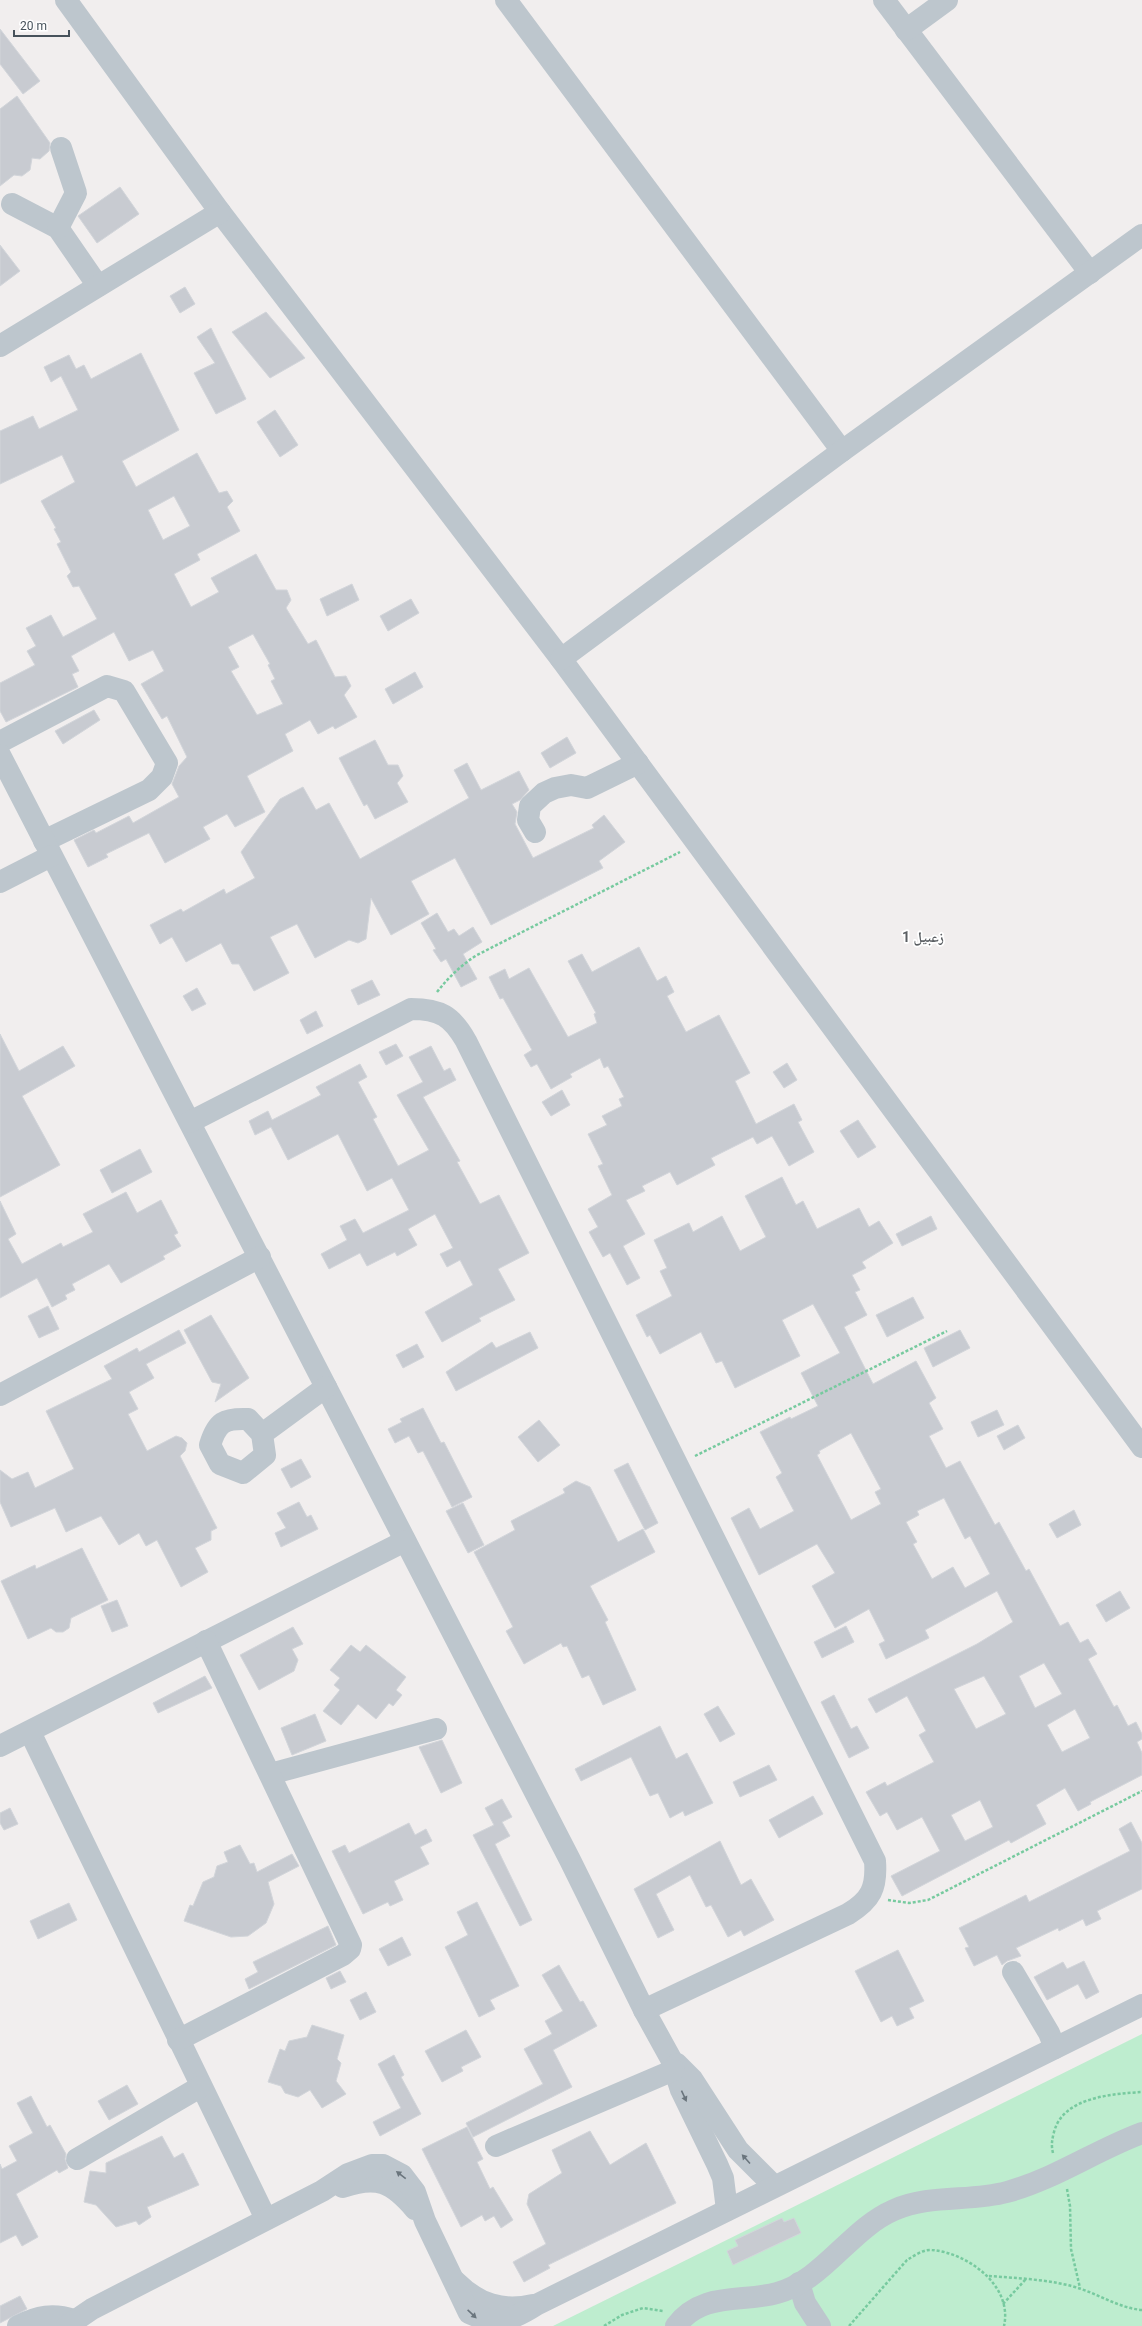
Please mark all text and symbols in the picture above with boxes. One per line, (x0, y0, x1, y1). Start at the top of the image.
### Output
scale bar (14, 12, 69, 38)
text: 20 m (20, 19, 47, 33)
district label: زعبيل 1 (902, 929, 944, 946)
one-way arrow (681, 2090, 687, 2101)
one-way arrow (742, 2155, 751, 2164)
one-way arrow (396, 2170, 407, 2179)
one-way arrow (467, 2310, 477, 2319)

